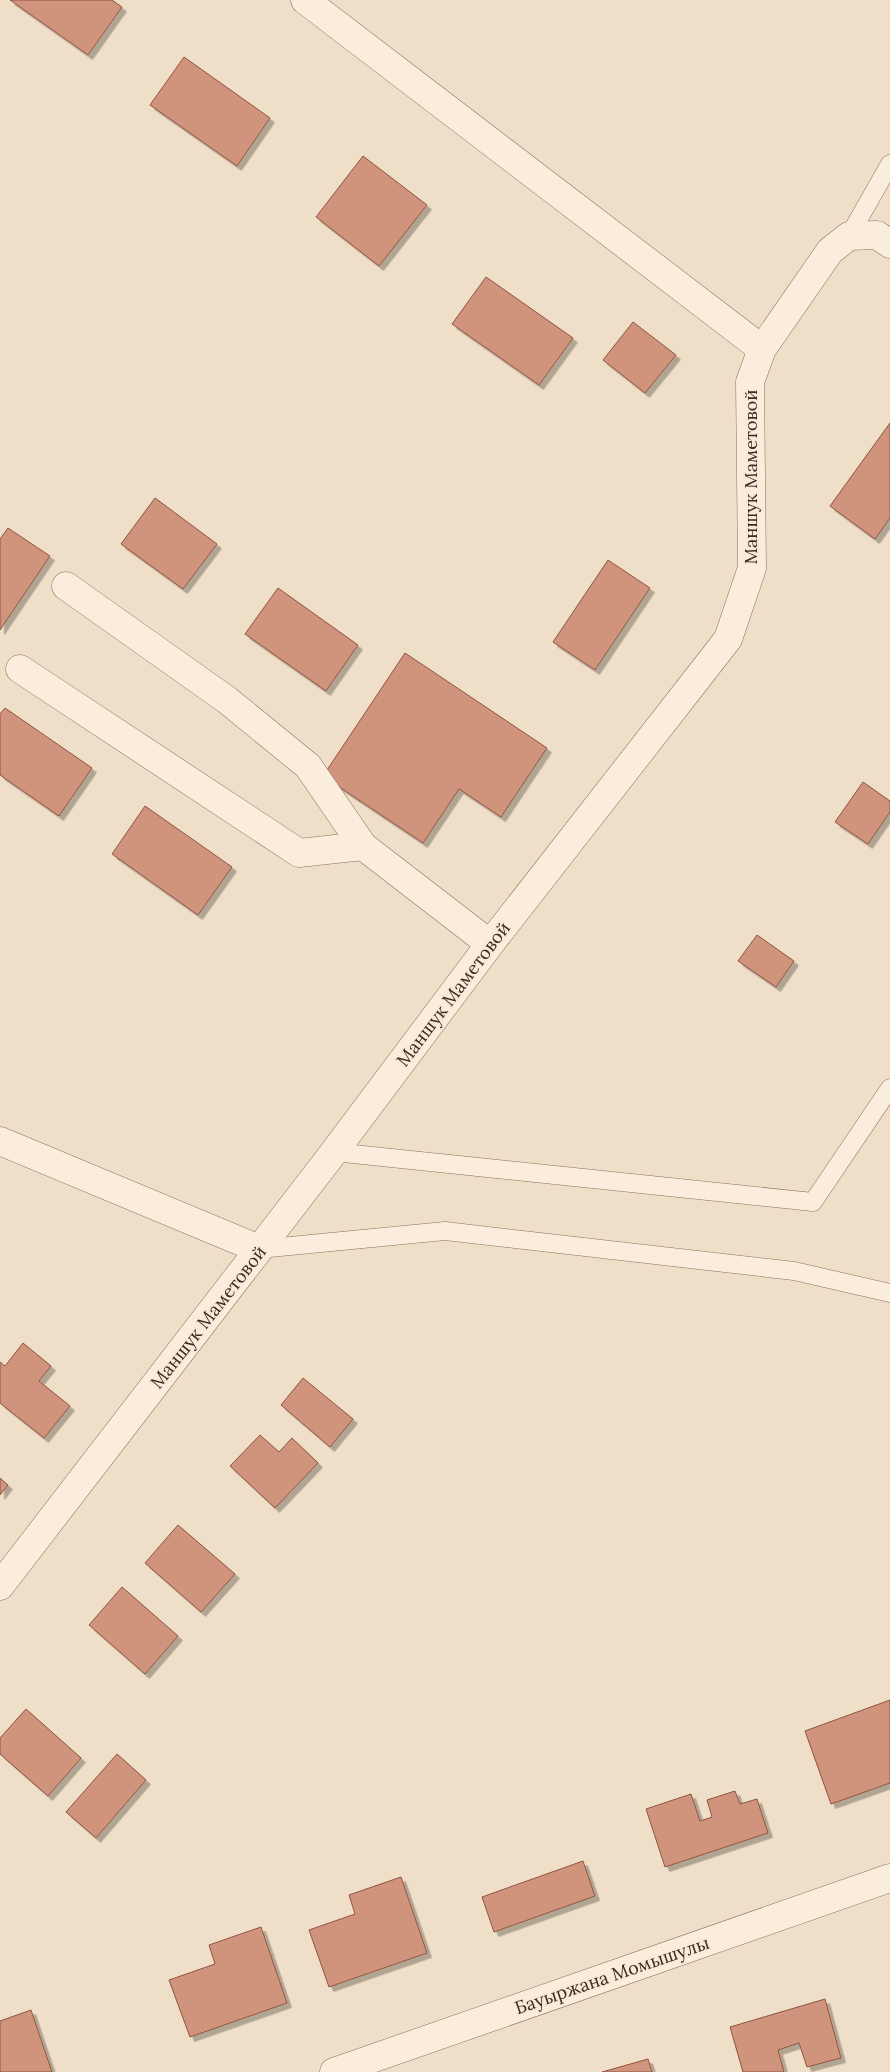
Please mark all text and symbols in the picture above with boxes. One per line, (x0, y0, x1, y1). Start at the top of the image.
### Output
street label: Маншук Маметовой (739, 389, 762, 565)
street label: Маншук Маметовой (391, 917, 515, 1071)
street label: Маншук Маметовой (145, 1241, 271, 1393)
street label: Бауыржана Момышулы (512, 1931, 712, 2019)

